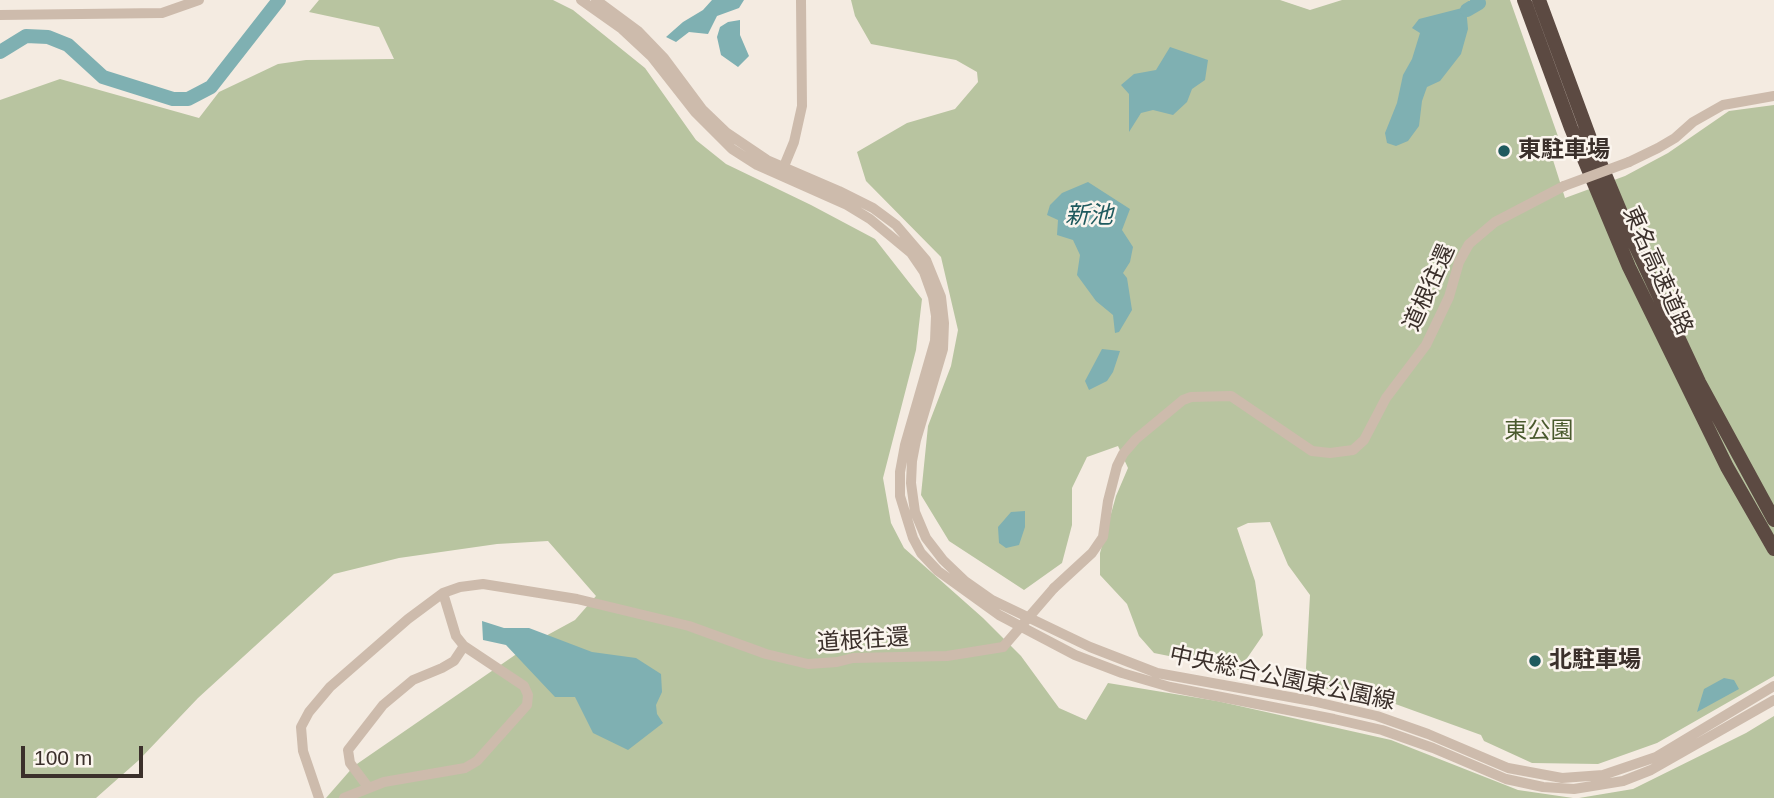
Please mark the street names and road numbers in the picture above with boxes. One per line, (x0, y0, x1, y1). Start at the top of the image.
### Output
street label: 東名高速道路 (1616, 202, 1698, 340)
street label: 道根往還 (1399, 240, 1461, 336)
street label: 道根往還 (816, 624, 910, 658)
street label: 中央総合公園東公園線 (1167, 642, 1397, 716)

